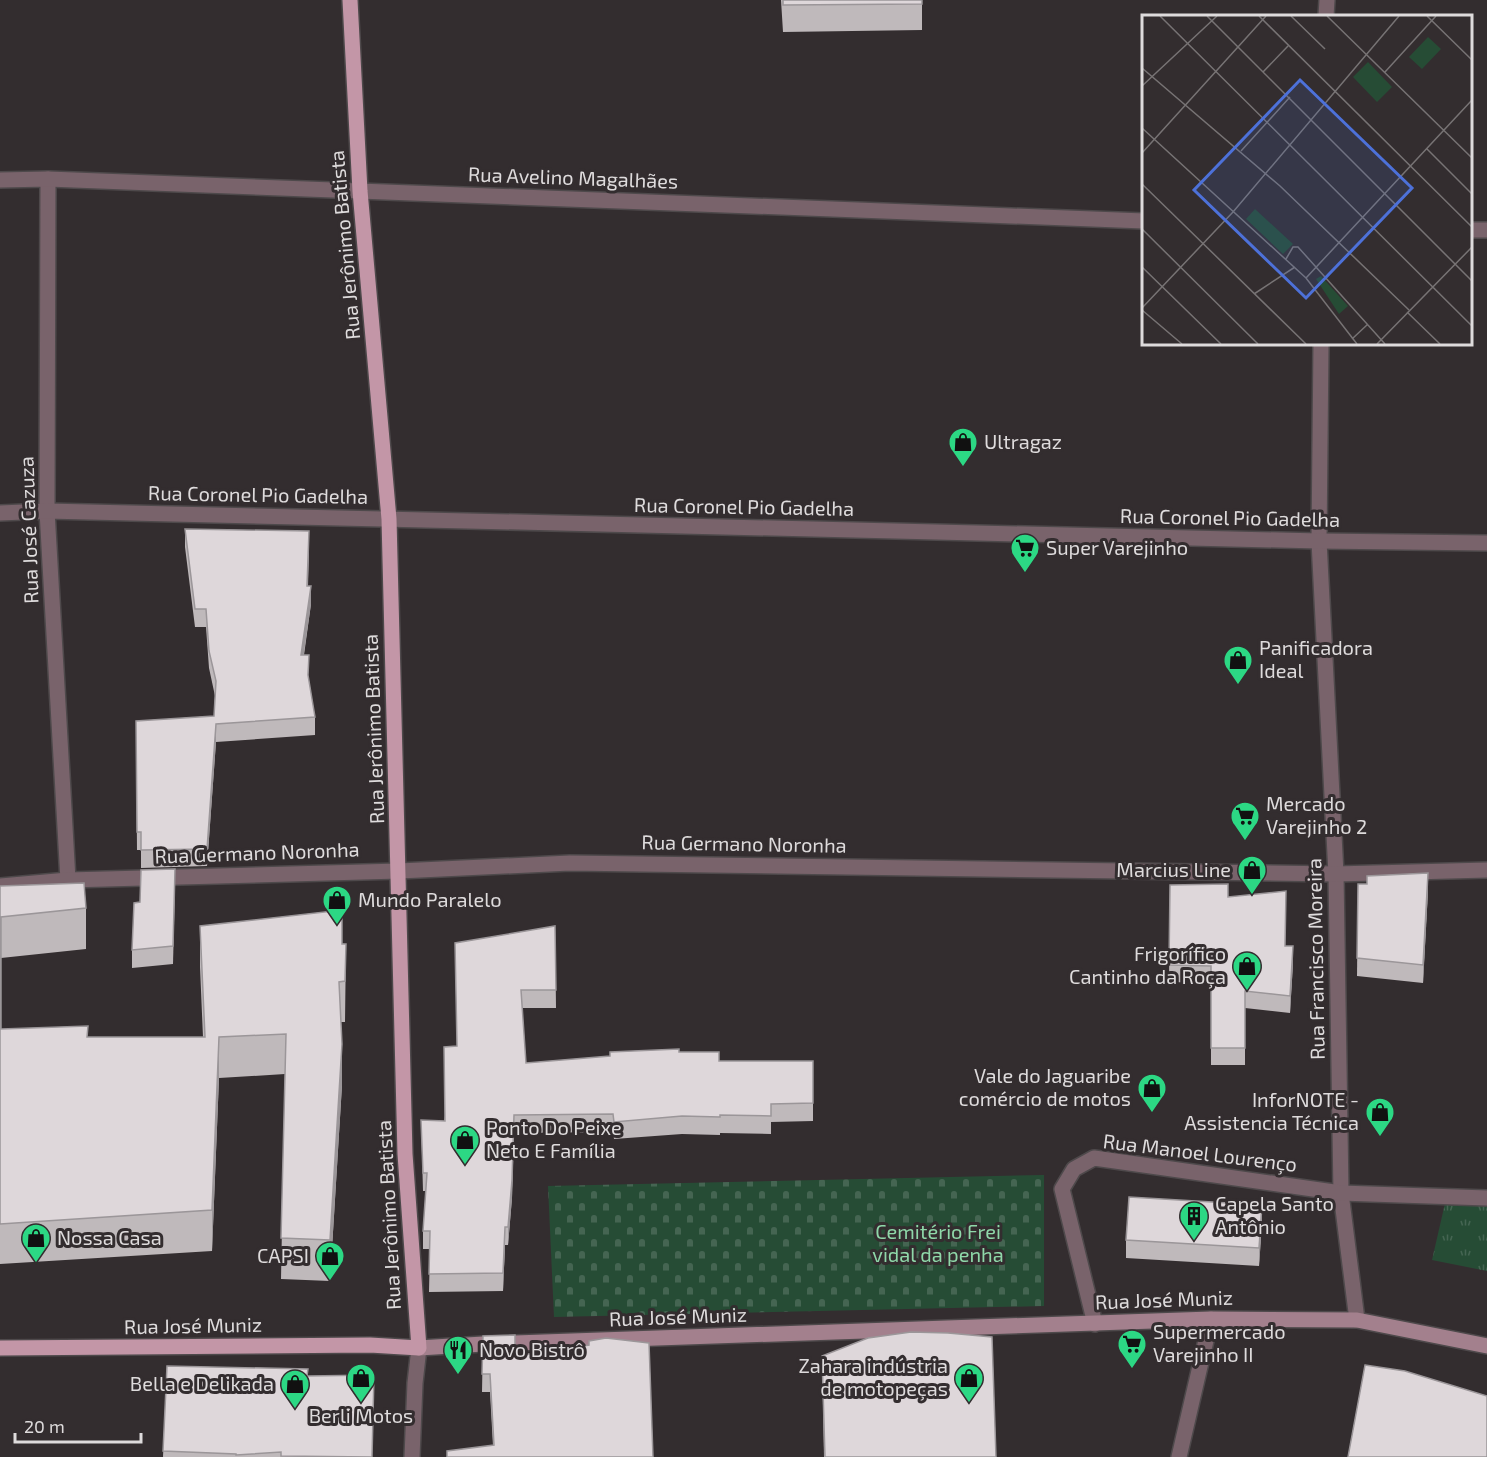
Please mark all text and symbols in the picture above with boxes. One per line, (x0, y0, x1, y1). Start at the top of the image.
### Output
inset map (1142, 15, 1472, 345)
street label: Rua Jerônimo Batista (324, 149, 364, 341)
street label: Rua Avelino Magalhães (468, 161, 679, 193)
shop icon: Ultragaz (947, 426, 979, 468)
place label: Ultragaz (984, 429, 1062, 453)
street label: Rua José Cazuza (13, 456, 43, 604)
street label: Rua Coronel Pio Gadelha (148, 480, 368, 508)
street label: Rua Coronel Pio Gadelha (634, 492, 854, 520)
street label: Rua Coronel Pio Gadelha (1120, 503, 1340, 531)
supermarket icon: Super Varejinho (1009, 532, 1041, 574)
place label: Super Varejinho (1046, 535, 1188, 559)
street label: Rua Jerônimo Batista (358, 634, 388, 824)
place label: Panificadora Ideal (1259, 635, 1373, 682)
shop icon: Panificadora Ideal (1222, 644, 1254, 686)
place label: Mercado Varejinho 2 (1266, 791, 1367, 838)
supermarket icon: Mercado Varejinho 2 (1229, 800, 1261, 842)
street label: Rua Germano Noronha (641, 829, 847, 857)
street label: Rua Germano Noronha (154, 836, 360, 868)
shop icon: Marcius Line (1236, 854, 1268, 896)
place label: Marcius Line (1116, 857, 1231, 881)
street label: Rua Francisco Moreira (1301, 858, 1329, 1060)
shop icon: Mundo Paralelo (321, 884, 353, 926)
place label: Mundo Paralelo (358, 887, 502, 911)
place label: Frigorífico Cantinho da Roça (1069, 941, 1226, 989)
shop icon: Frigorífico Cantinho da Roça (1231, 950, 1263, 992)
place label: Vale do Jaguaribe comércio de motos (959, 1063, 1131, 1110)
shop icon: Vale do Jaguaribe comércio de motos (1136, 1072, 1168, 1114)
place label: InforNOTE - Assistencia Técnica (1184, 1087, 1359, 1134)
shop icon: InforNOTE - Assistencia Técnica (1364, 1096, 1396, 1138)
place label: Ponto Do Peixe Neto E Família (486, 1115, 622, 1162)
street label: Rua Jerônimo Batista (371, 1119, 405, 1311)
shop icon: Ponto Do Peixe Neto E Família (449, 1124, 481, 1166)
street label: Rua Manoel Lourenço (1102, 1128, 1299, 1177)
place label: Capela Santo Antônio (1215, 1191, 1334, 1238)
building icon: Capela Santo Antônio (1178, 1200, 1210, 1242)
park label: Cemitério Frei vidal da penha (872, 1219, 1004, 1266)
shop icon: Nossa Casa (20, 1222, 52, 1264)
place label: Nossa Casa (57, 1225, 162, 1249)
shop icon: CAPSI (314, 1240, 346, 1282)
place label: CAPSI (257, 1243, 309, 1267)
street label: Rua José Muniz (1095, 1285, 1233, 1313)
street label: Rua José Muniz (609, 1302, 747, 1330)
street label: Rua José Muniz (124, 1312, 262, 1338)
place label: Supermercado Varejinho II (1153, 1319, 1286, 1366)
supermarket icon: Supermercado Varejinho II (1116, 1328, 1148, 1370)
restaurant icon: Novo Bistrô (442, 1334, 474, 1376)
place label: Novo Bistrô (479, 1337, 585, 1361)
place label: Zahara indústria de motopeças (798, 1353, 948, 1401)
shop icon: Berli Motos (345, 1362, 377, 1404)
shop icon: Zahara indústria de motopeças (953, 1362, 985, 1404)
shop icon: Bella e Delikada (279, 1368, 311, 1410)
place label: Bella e Delikada (130, 1371, 274, 1395)
place label: Berli Motos (309, 1403, 413, 1427)
scale bar (15, 1406, 141, 1444)
text: 20 m (24, 1415, 65, 1437)

